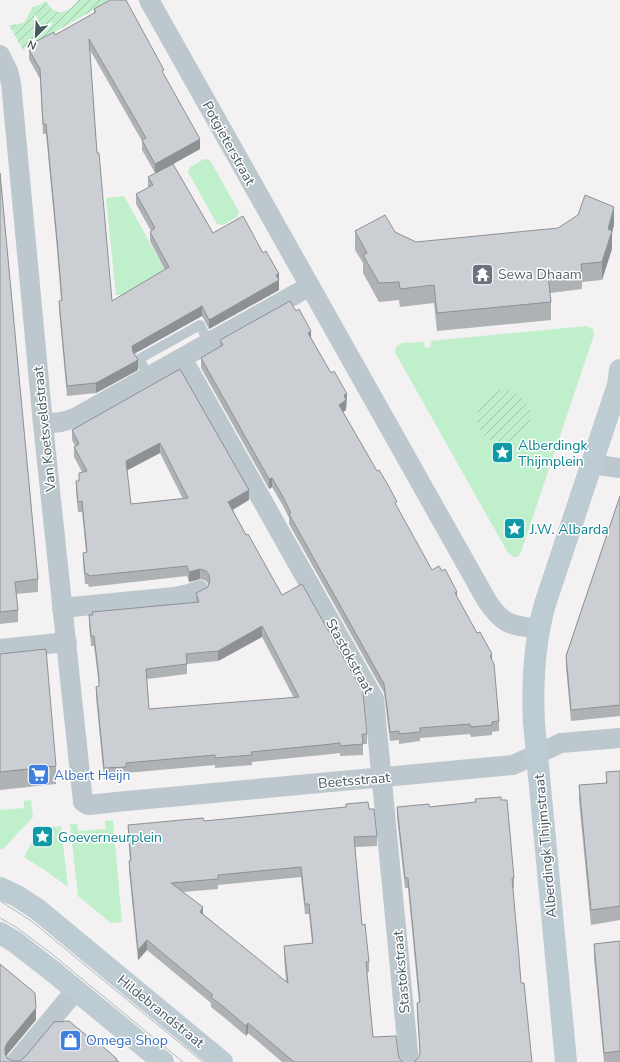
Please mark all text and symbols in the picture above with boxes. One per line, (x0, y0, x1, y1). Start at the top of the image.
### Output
north arrow (16, 16, 56, 56)
text: N (25, 36, 39, 53)
street label: Potgieterstraat (198, 98, 260, 189)
temple icon: Sewa Dhaam (470, 261, 496, 287)
place label: Sewa Dhaam (498, 265, 582, 284)
street label: Van Koetsveldstraat (28, 365, 61, 494)
place label: Alberdingk Thijmplein (518, 436, 588, 471)
place icon: Alberdingk Thijmplein (490, 440, 516, 466)
place icon: J.W. Albarda (501, 516, 527, 542)
place label: J.W. Albarda (529, 520, 609, 539)
street label: Stastokstraat (321, 615, 378, 697)
supermarket icon: Albert Heijn (25, 762, 51, 788)
place label: Albert Heijn (54, 766, 130, 785)
street label: Beetsstraat (317, 768, 391, 793)
street label: Alberdingk Thijmstraat (530, 773, 561, 919)
place icon: Goeverneurplein (29, 824, 55, 850)
place label: Goeverneurplein (58, 828, 162, 847)
street label: Stastokstraat (388, 930, 415, 1014)
street label: Hildebrandstraat (113, 970, 208, 1052)
shop icon: Omega Shop (57, 1027, 83, 1053)
place label: Omega Shop (86, 1031, 168, 1050)

